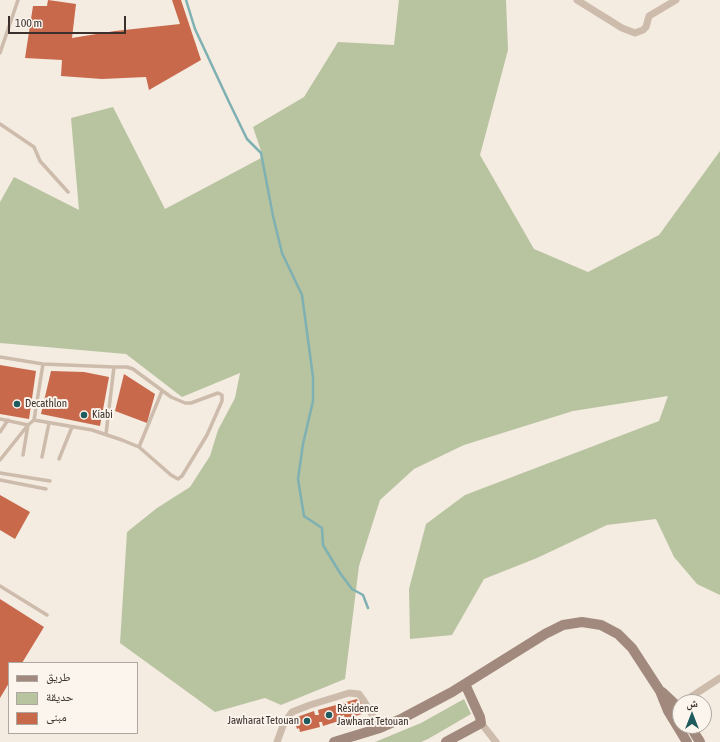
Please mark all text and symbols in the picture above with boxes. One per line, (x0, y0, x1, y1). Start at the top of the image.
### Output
scale bar (10, 8, 128, 34)
text: 100 m (15, 16, 42, 30)
place label: Decathlon (25, 397, 67, 411)
marker: Decathlon (12, 399, 22, 409)
place label: Kiabi (92, 408, 113, 422)
marker: Kiabi (79, 410, 89, 420)
legend (8, 662, 138, 734)
text: طريق (46, 670, 71, 684)
text: حديقة (46, 690, 74, 704)
north arrow (672, 694, 712, 734)
text: ش (686, 697, 698, 709)
place label: Résidence Jawharat Tetouan (337, 702, 409, 728)
text: مبنى (46, 710, 67, 724)
marker: Résidence Jawharat Tetouan (324, 710, 334, 720)
place label: Jawharat Tetouan (227, 714, 299, 728)
marker: Jawharat Tetouan (302, 716, 312, 726)

